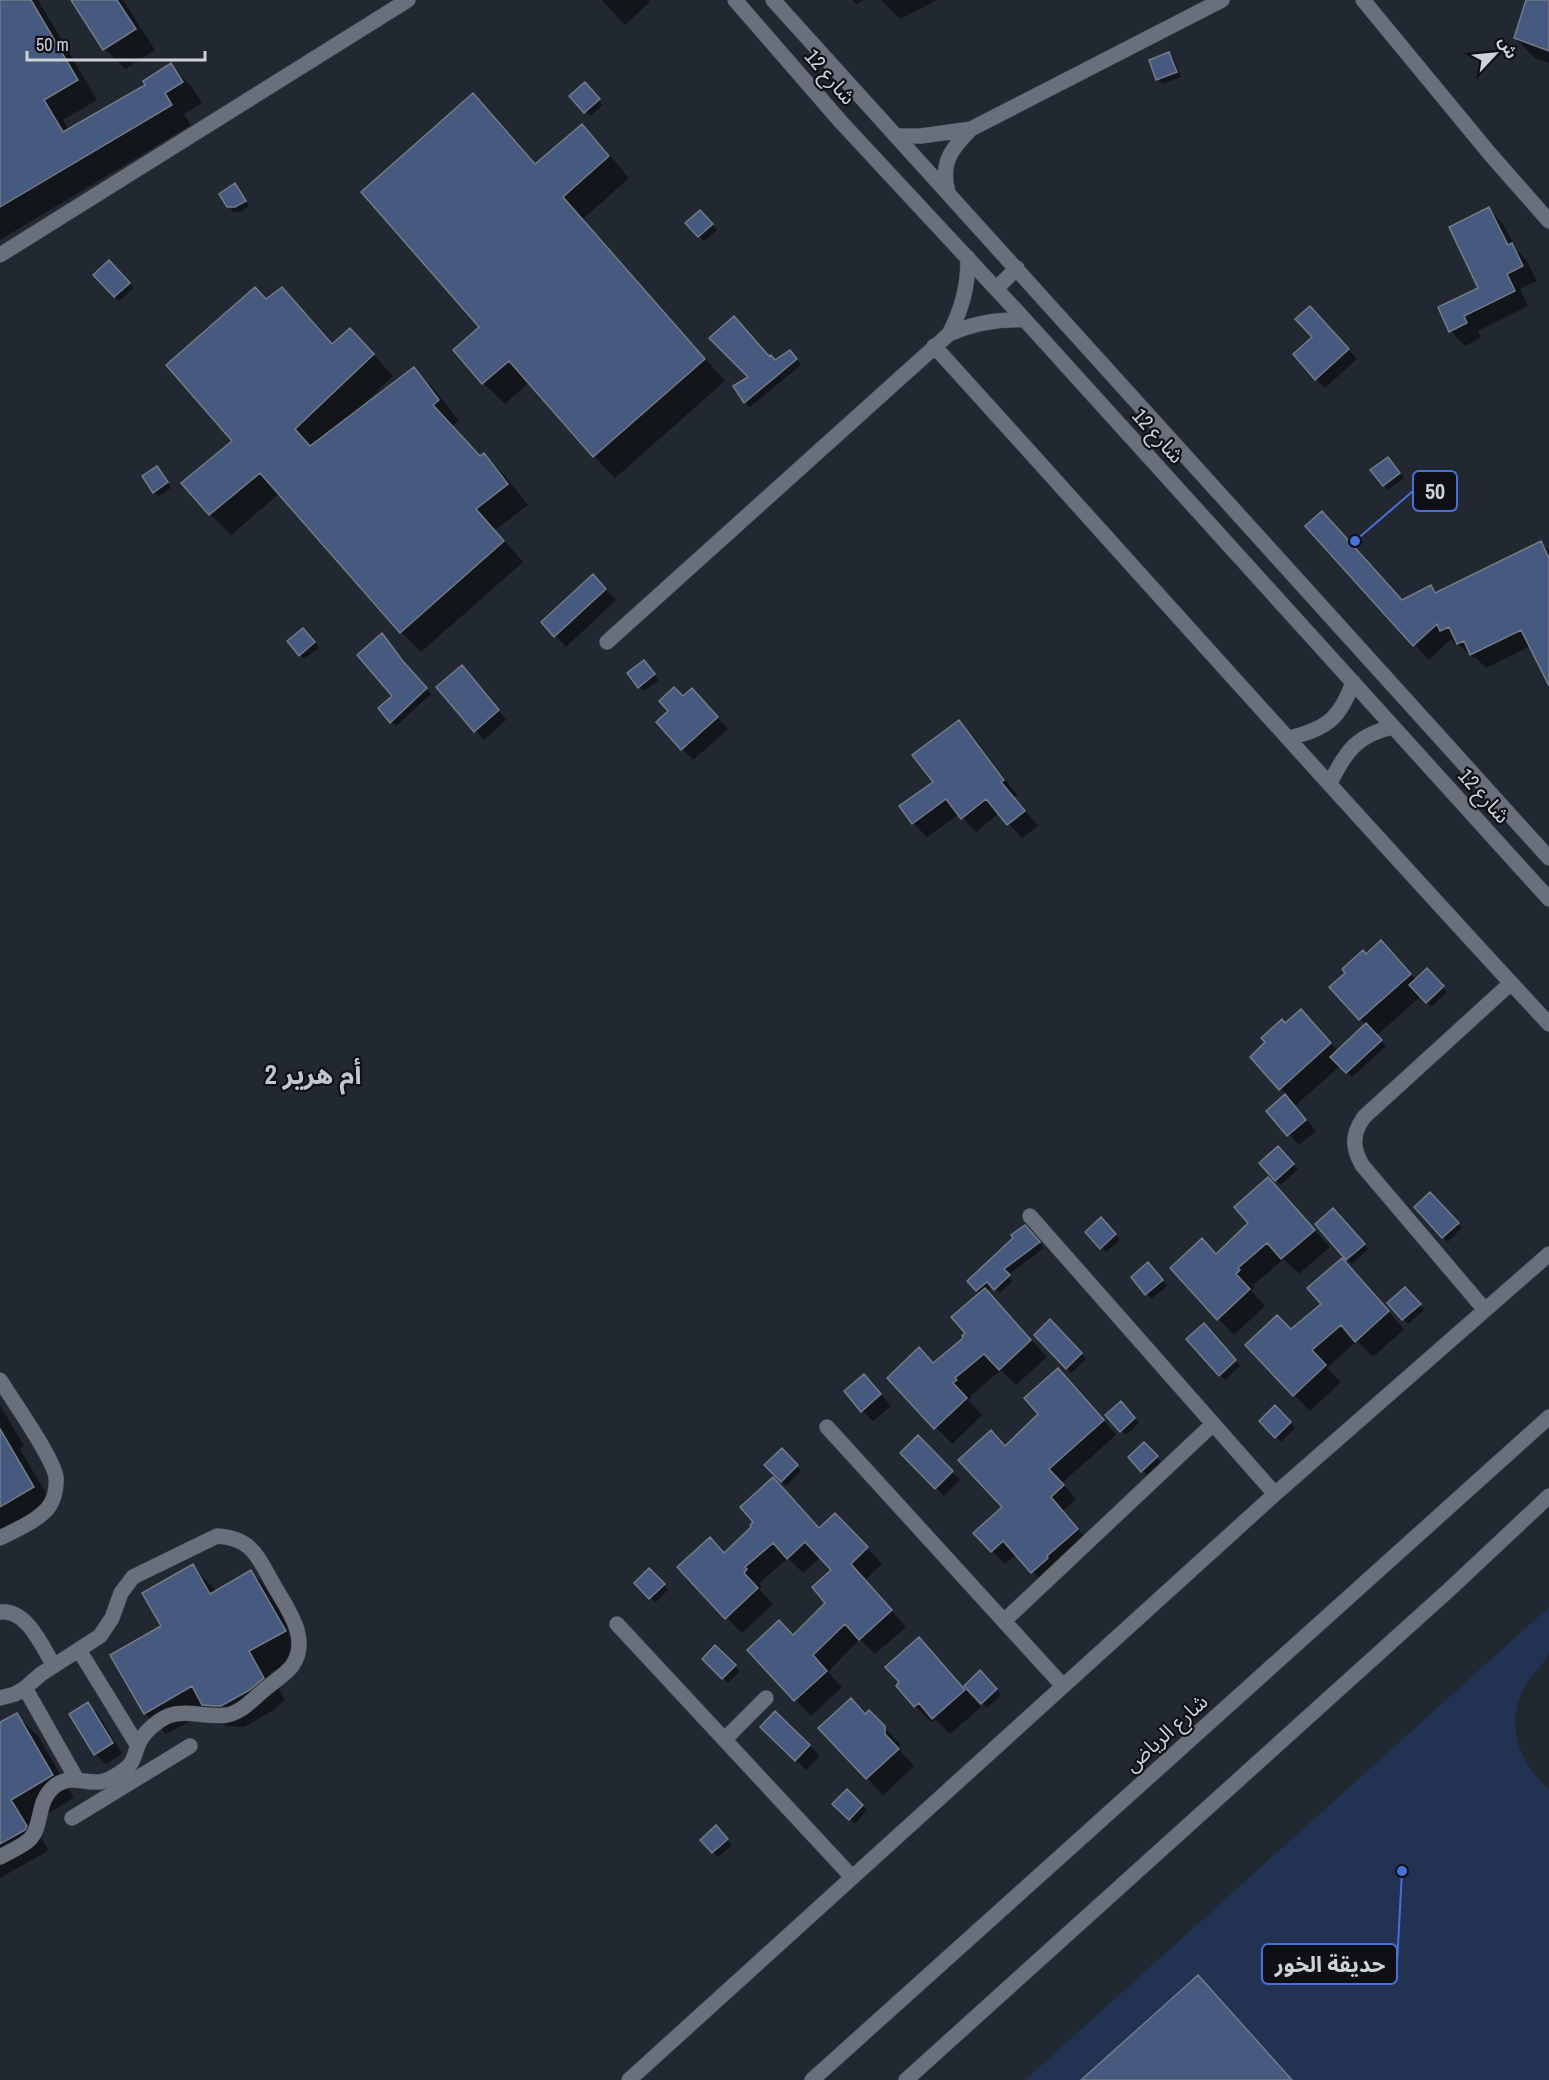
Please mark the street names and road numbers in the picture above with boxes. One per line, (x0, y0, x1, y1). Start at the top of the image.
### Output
street label: شارع 12 (797, 43, 863, 111)
street label: شارع 12 (1125, 402, 1191, 470)
street label: شارع 12 (1451, 762, 1517, 830)
street label: شارع الرياض (1117, 1687, 1215, 1779)

